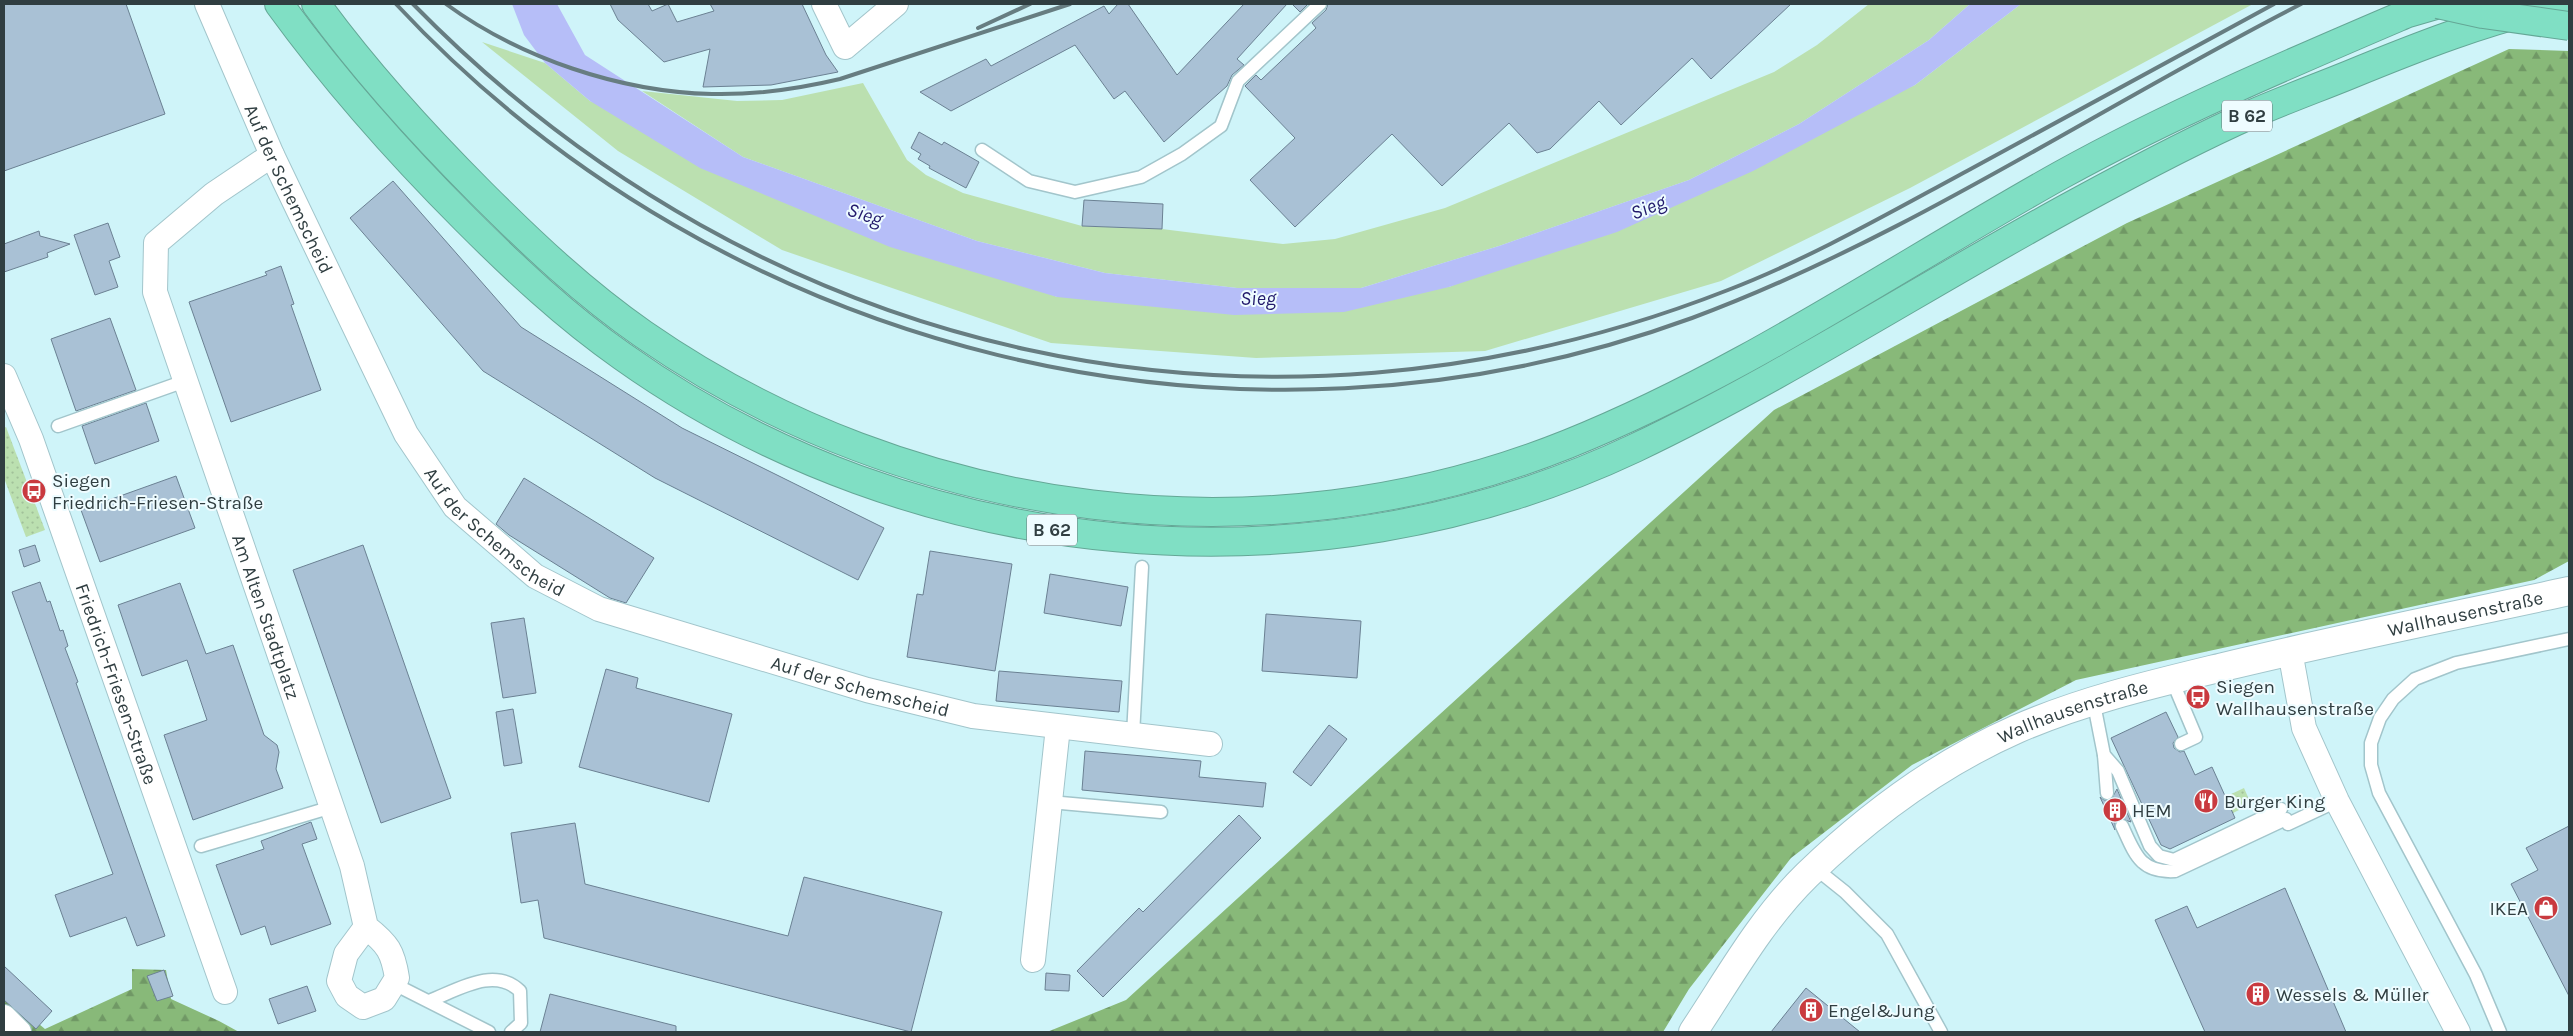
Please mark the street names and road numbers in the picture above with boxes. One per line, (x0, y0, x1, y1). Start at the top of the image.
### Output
road number: B 62 (2222, 100, 2272, 132)
street label: Auf der Schemscheid (239, 101, 337, 277)
street label: Auf der Schemscheid (419, 463, 569, 602)
road number: B 62 (1027, 514, 1077, 546)
street label: Am Alten Stadtplatz (227, 532, 304, 702)
street label: Friedrich-Friesen-Straße (71, 581, 161, 788)
street label: Wallhausenstraße (2386, 587, 2545, 641)
street label: Auf der Schemscheid (768, 652, 952, 722)
street label: Wallhausenstraße (1994, 676, 2151, 748)

